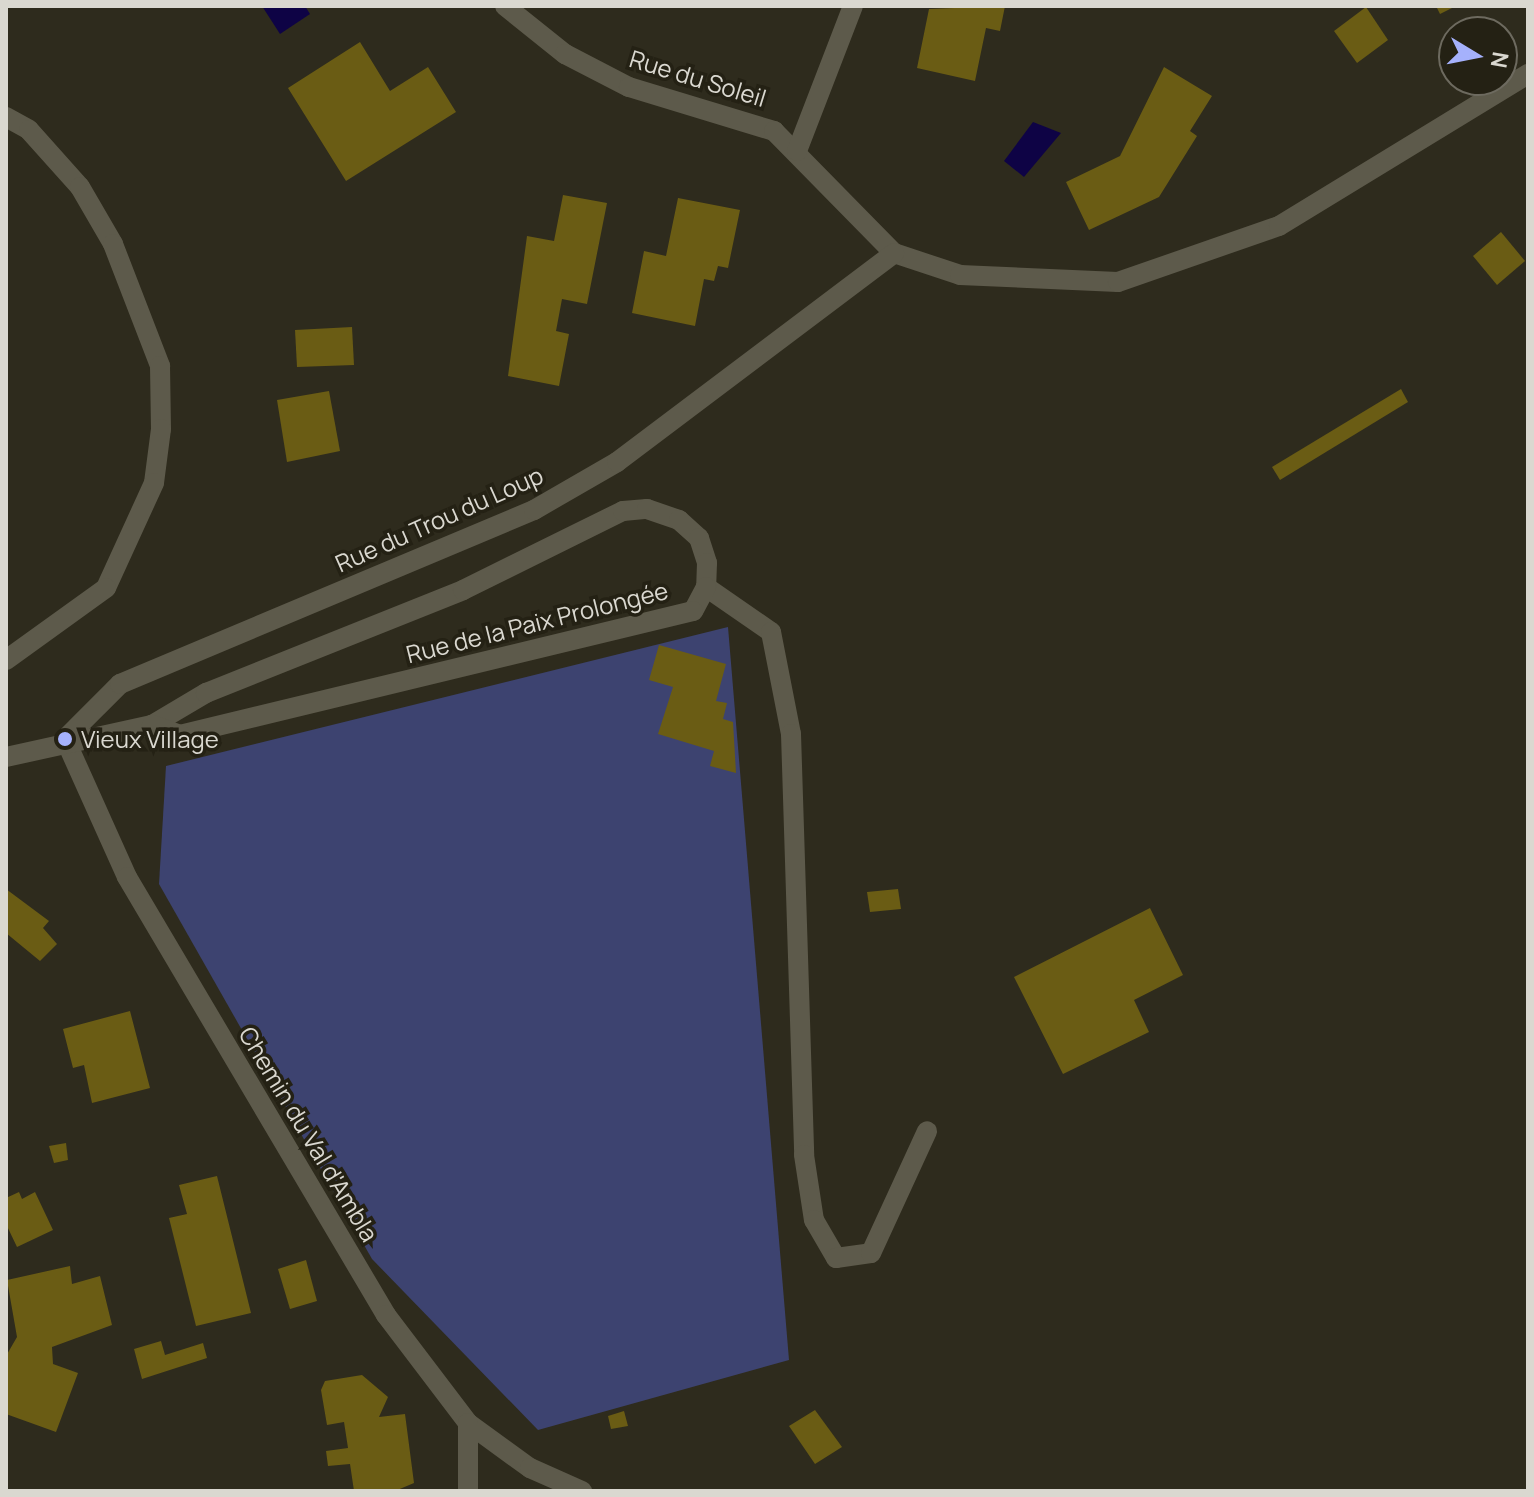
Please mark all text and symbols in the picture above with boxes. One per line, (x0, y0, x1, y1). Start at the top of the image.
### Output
north arrow (1438, 16, 1518, 96)
street label: Rue du Soleil (626, 44, 770, 112)
text: N (1484, 49, 1516, 70)
street label: Rue du Trou du Loup (331, 460, 547, 578)
street label: Rue de la Paix Prolongée (403, 576, 671, 668)
place label: Vieux Village (81, 725, 219, 753)
marker: Vieux Village (56, 730, 74, 748)
street label: Chemin du Val d'Ambla (233, 1021, 385, 1247)

